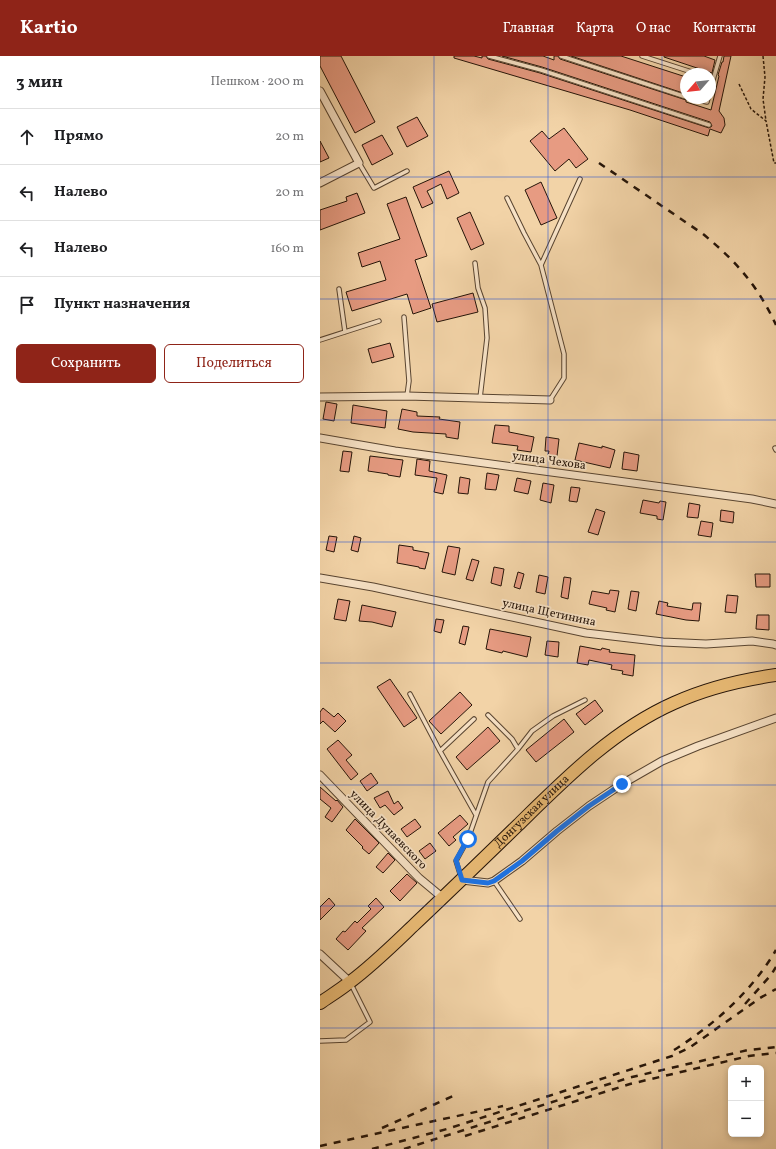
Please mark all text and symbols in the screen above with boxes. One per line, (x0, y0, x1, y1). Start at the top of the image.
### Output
text: Kartio (20, 15, 78, 41)
text: Главная (503, 19, 554, 38)
text: Карта (576, 19, 614, 38)
text: О нас (636, 19, 671, 38)
text: Контакты (693, 19, 756, 38)
north arrow (680, 68, 716, 104)
text: 3 мин (16, 71, 63, 94)
text: Пешком · 200 m (210, 73, 304, 91)
icon: ahead (16, 126, 38, 148)
text: Прямо (54, 126, 103, 147)
text: 20 m (275, 128, 304, 146)
icon: left (16, 182, 38, 204)
text: Налево (54, 182, 108, 203)
text: 20 m (275, 184, 304, 202)
icon: left (16, 238, 38, 260)
text: Налево (54, 238, 108, 259)
text: 160 m (270, 240, 304, 258)
icon: arrive (16, 294, 38, 316)
text: Пункт назначения (54, 294, 190, 315)
button: Сохранить (16, 344, 156, 383)
button: Поделиться (164, 344, 304, 383)
street label: улица Чехова (511, 448, 587, 474)
street label: улица Щетинина (501, 595, 597, 631)
street label: Донгузская улица (491, 771, 573, 852)
route end (613, 775, 631, 793)
street label: улица Дунаевского (346, 787, 430, 873)
route start (459, 830, 477, 848)
map controls (728, 1065, 764, 1137)
button: + (728, 1065, 764, 1101)
button: − (728, 1101, 764, 1137)

